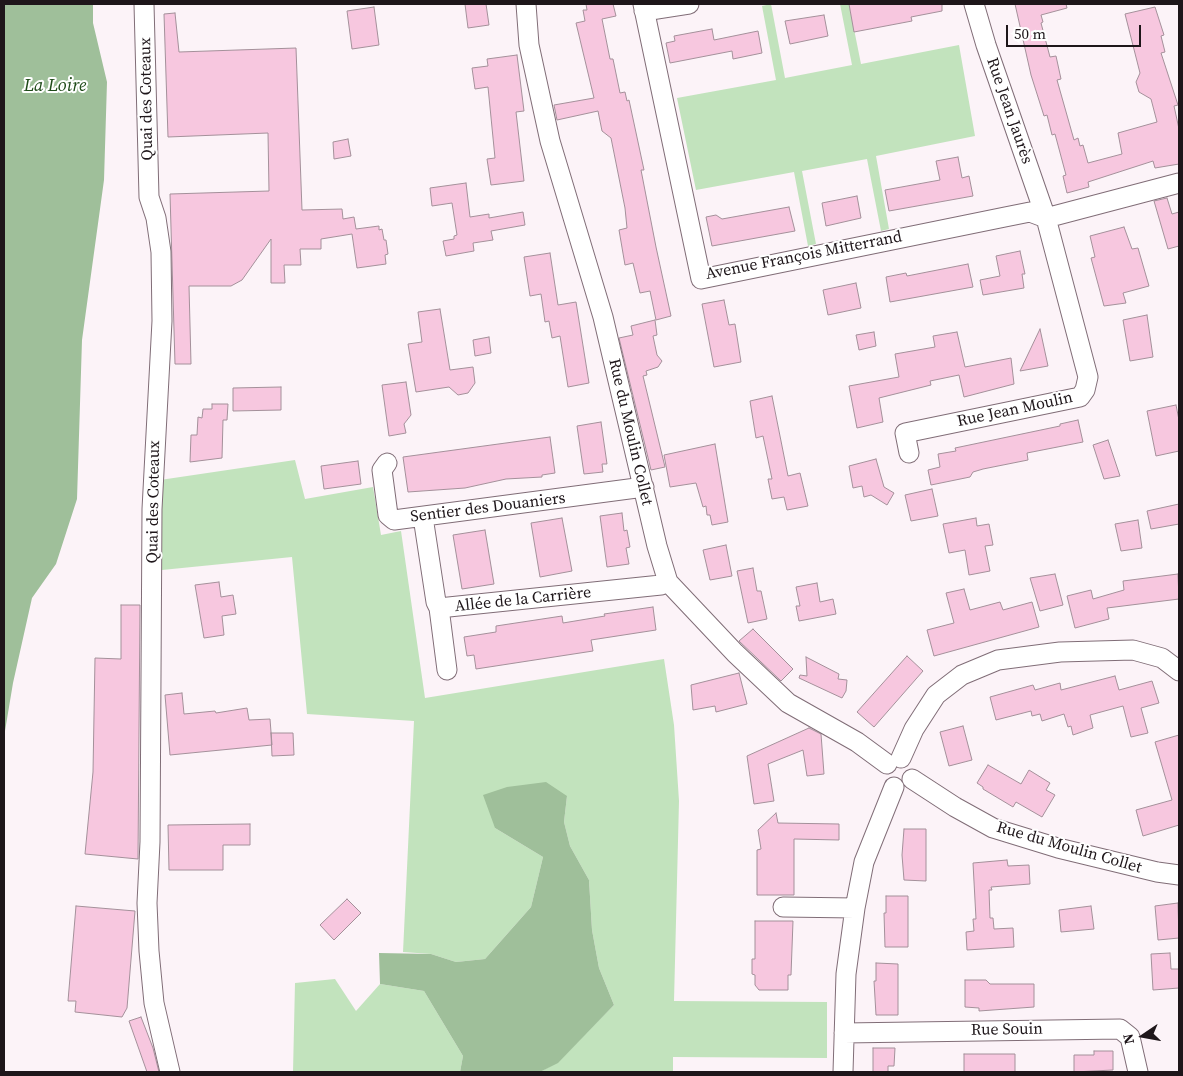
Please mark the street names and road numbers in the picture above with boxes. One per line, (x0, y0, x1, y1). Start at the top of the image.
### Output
street label: Quai des Coteaux (136, 37, 158, 161)
street label: Rue Jean Jaurès (982, 55, 1036, 167)
street label: Avenue François Mitterrand (704, 228, 904, 284)
street label: Rue du Moulin Collet (604, 357, 656, 507)
street label: Rue Jean Moulin (955, 388, 1075, 432)
street label: Quai des Coteaux (143, 440, 165, 564)
street label: Sentier des Douaniers (409, 489, 567, 527)
street label: Allée de la Carrière (454, 583, 592, 617)
street label: Rue du Moulin Collet (994, 818, 1144, 878)
street label: Rue Souin (971, 1020, 1043, 1040)

